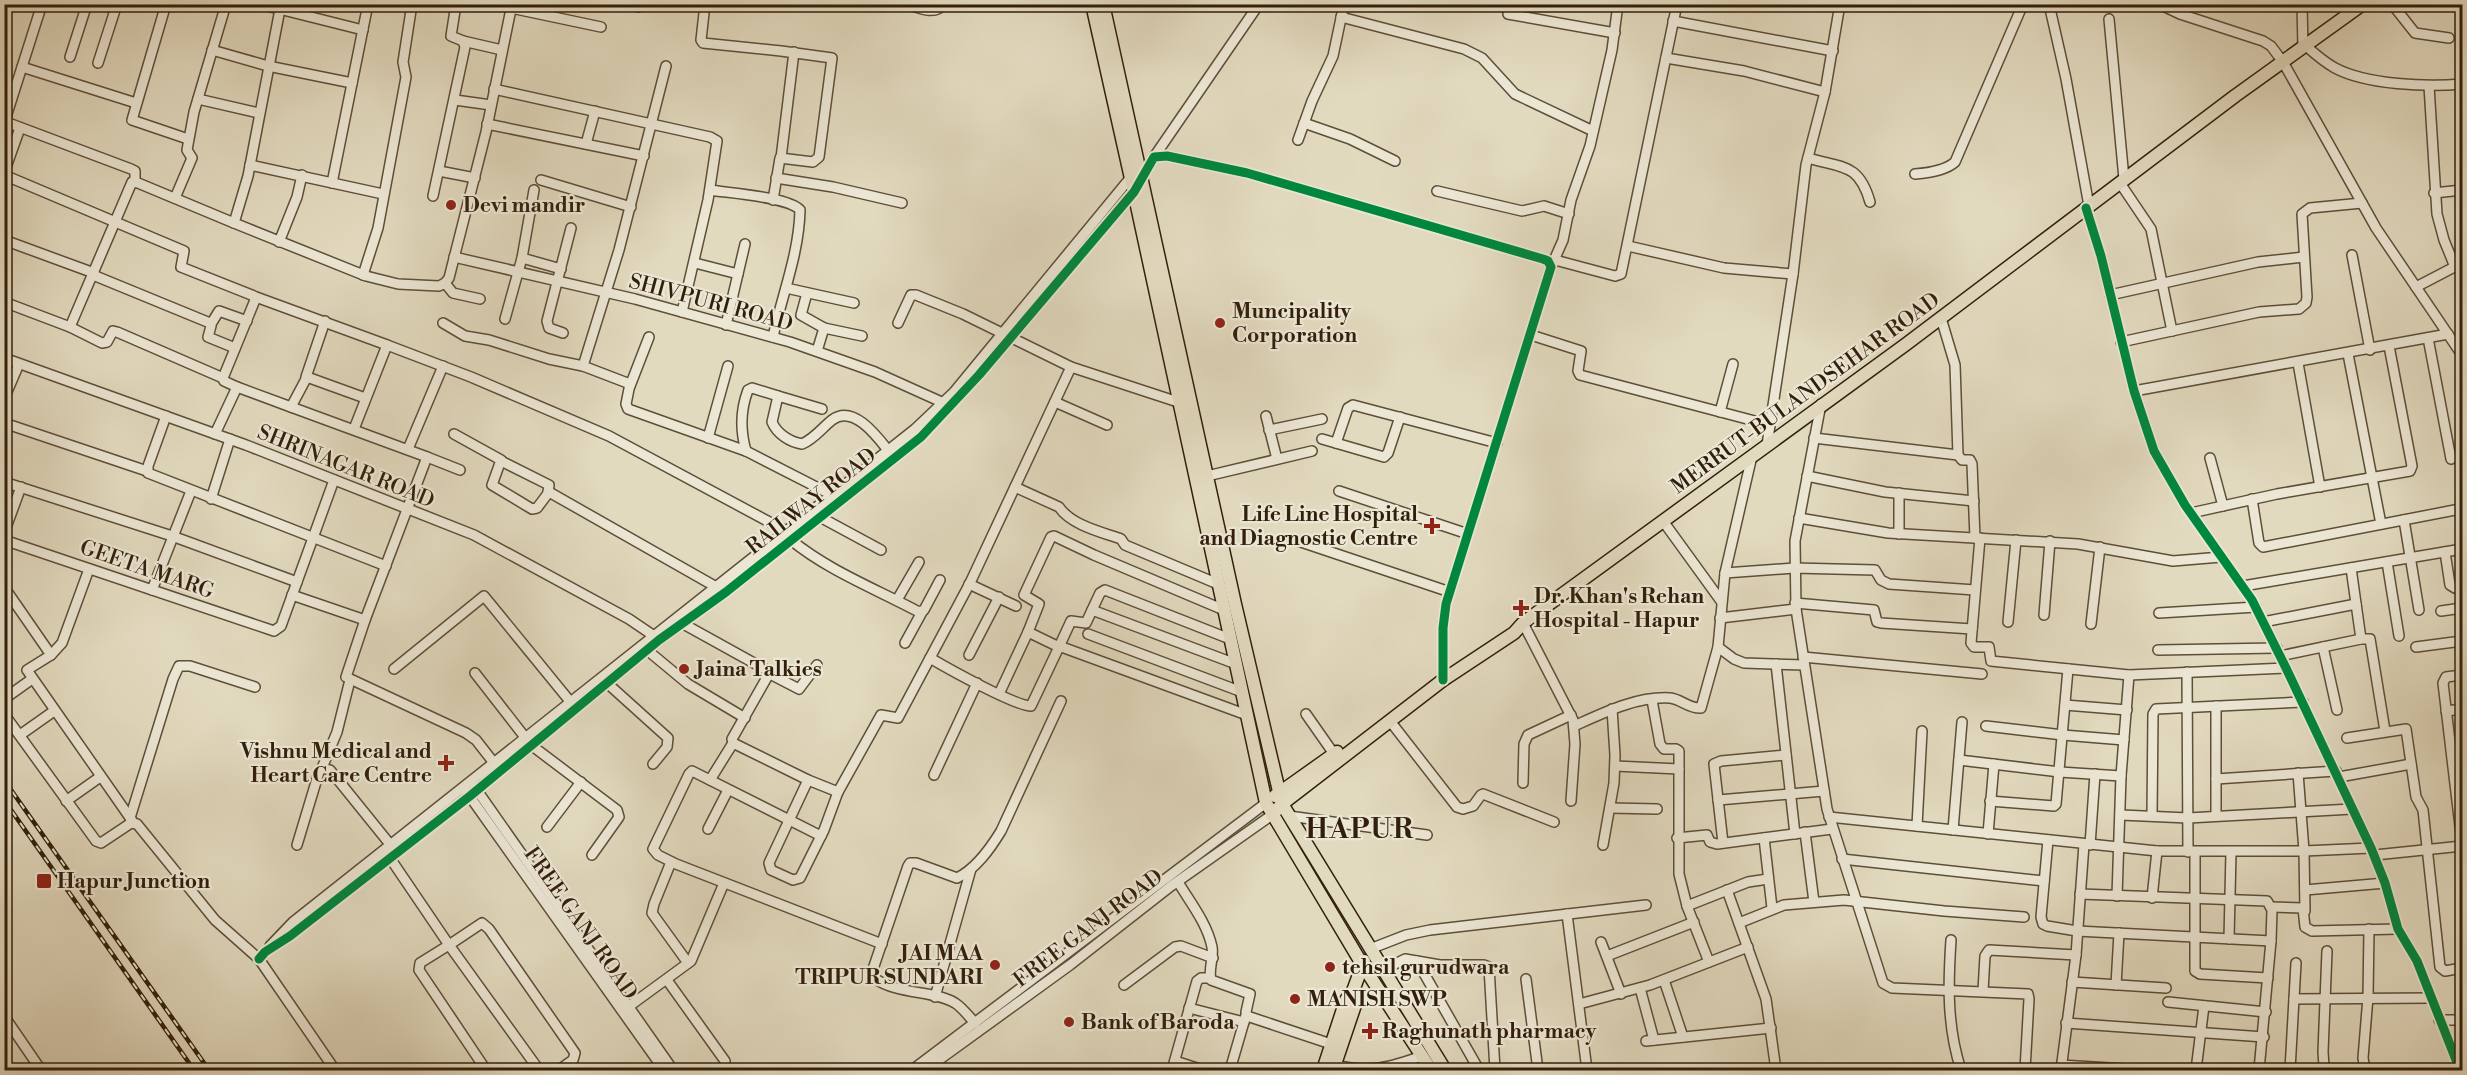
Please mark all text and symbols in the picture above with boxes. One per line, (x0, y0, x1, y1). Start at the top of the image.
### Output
place label: Devi mandir (463, 193, 585, 219)
marker: Devi mandir (444, 198, 458, 212)
street label: SHIVPURI ROAD (626, 269, 796, 337)
street label: MERRUT-BULANDSEHAR ROAD (1666, 287, 1945, 500)
place label: Muncipality Corporation (1232, 299, 1357, 349)
marker: Muncipality Corporation (1213, 316, 1227, 330)
street label: SHRINAGAR ROAD (253, 420, 438, 514)
street label: RAILWAY ROAD (741, 443, 882, 561)
place label: Life Line Hospital and Diagnostic Centre (1199, 502, 1418, 552)
marker: Life Line Hospital and Diagnostic Centre (1423, 517, 1441, 535)
street label: GEETA MARG (76, 535, 218, 605)
place label: Dr. Khan's Rehan Hospital - Hapur (1534, 584, 1704, 634)
marker: Dr. Khan's Rehan Hospital - Hapur (1512, 599, 1530, 617)
place label: Jaina Talkies (693, 657, 822, 683)
marker: Jaina Talkies (677, 662, 691, 676)
place label: Vishnu Medical and Heart Care Centre (239, 739, 432, 789)
marker: Vishnu Medical and Heart Care Centre (437, 754, 455, 772)
district label: HAPUR (1306, 813, 1414, 847)
street label: FREE GANJ ROAD (518, 842, 643, 1005)
street label: FREE GANJ ROAD (1009, 864, 1169, 994)
place label: Hapur Junction (57, 869, 210, 895)
marker: Hapur Junction (35, 872, 53, 890)
place label: JAI MAA TRIPUR SUNDARI (795, 941, 984, 991)
place label: tehsil gurudwara (1342, 955, 1510, 981)
marker: JAI MAA TRIPUR SUNDARI (988, 958, 1002, 972)
marker: tehsil gurudwara (1323, 960, 1337, 974)
place label: MANISH SWP (1307, 987, 1447, 1013)
marker: MANISH SWP (1288, 992, 1302, 1006)
place label: Bank of Baroda (1081, 1010, 1235, 1036)
marker: Bank of Baroda (1062, 1015, 1076, 1029)
place label: Raghunath pharmacy (1382, 1019, 1597, 1045)
marker: Raghunath pharmacy (1363, 1024, 1377, 1038)

